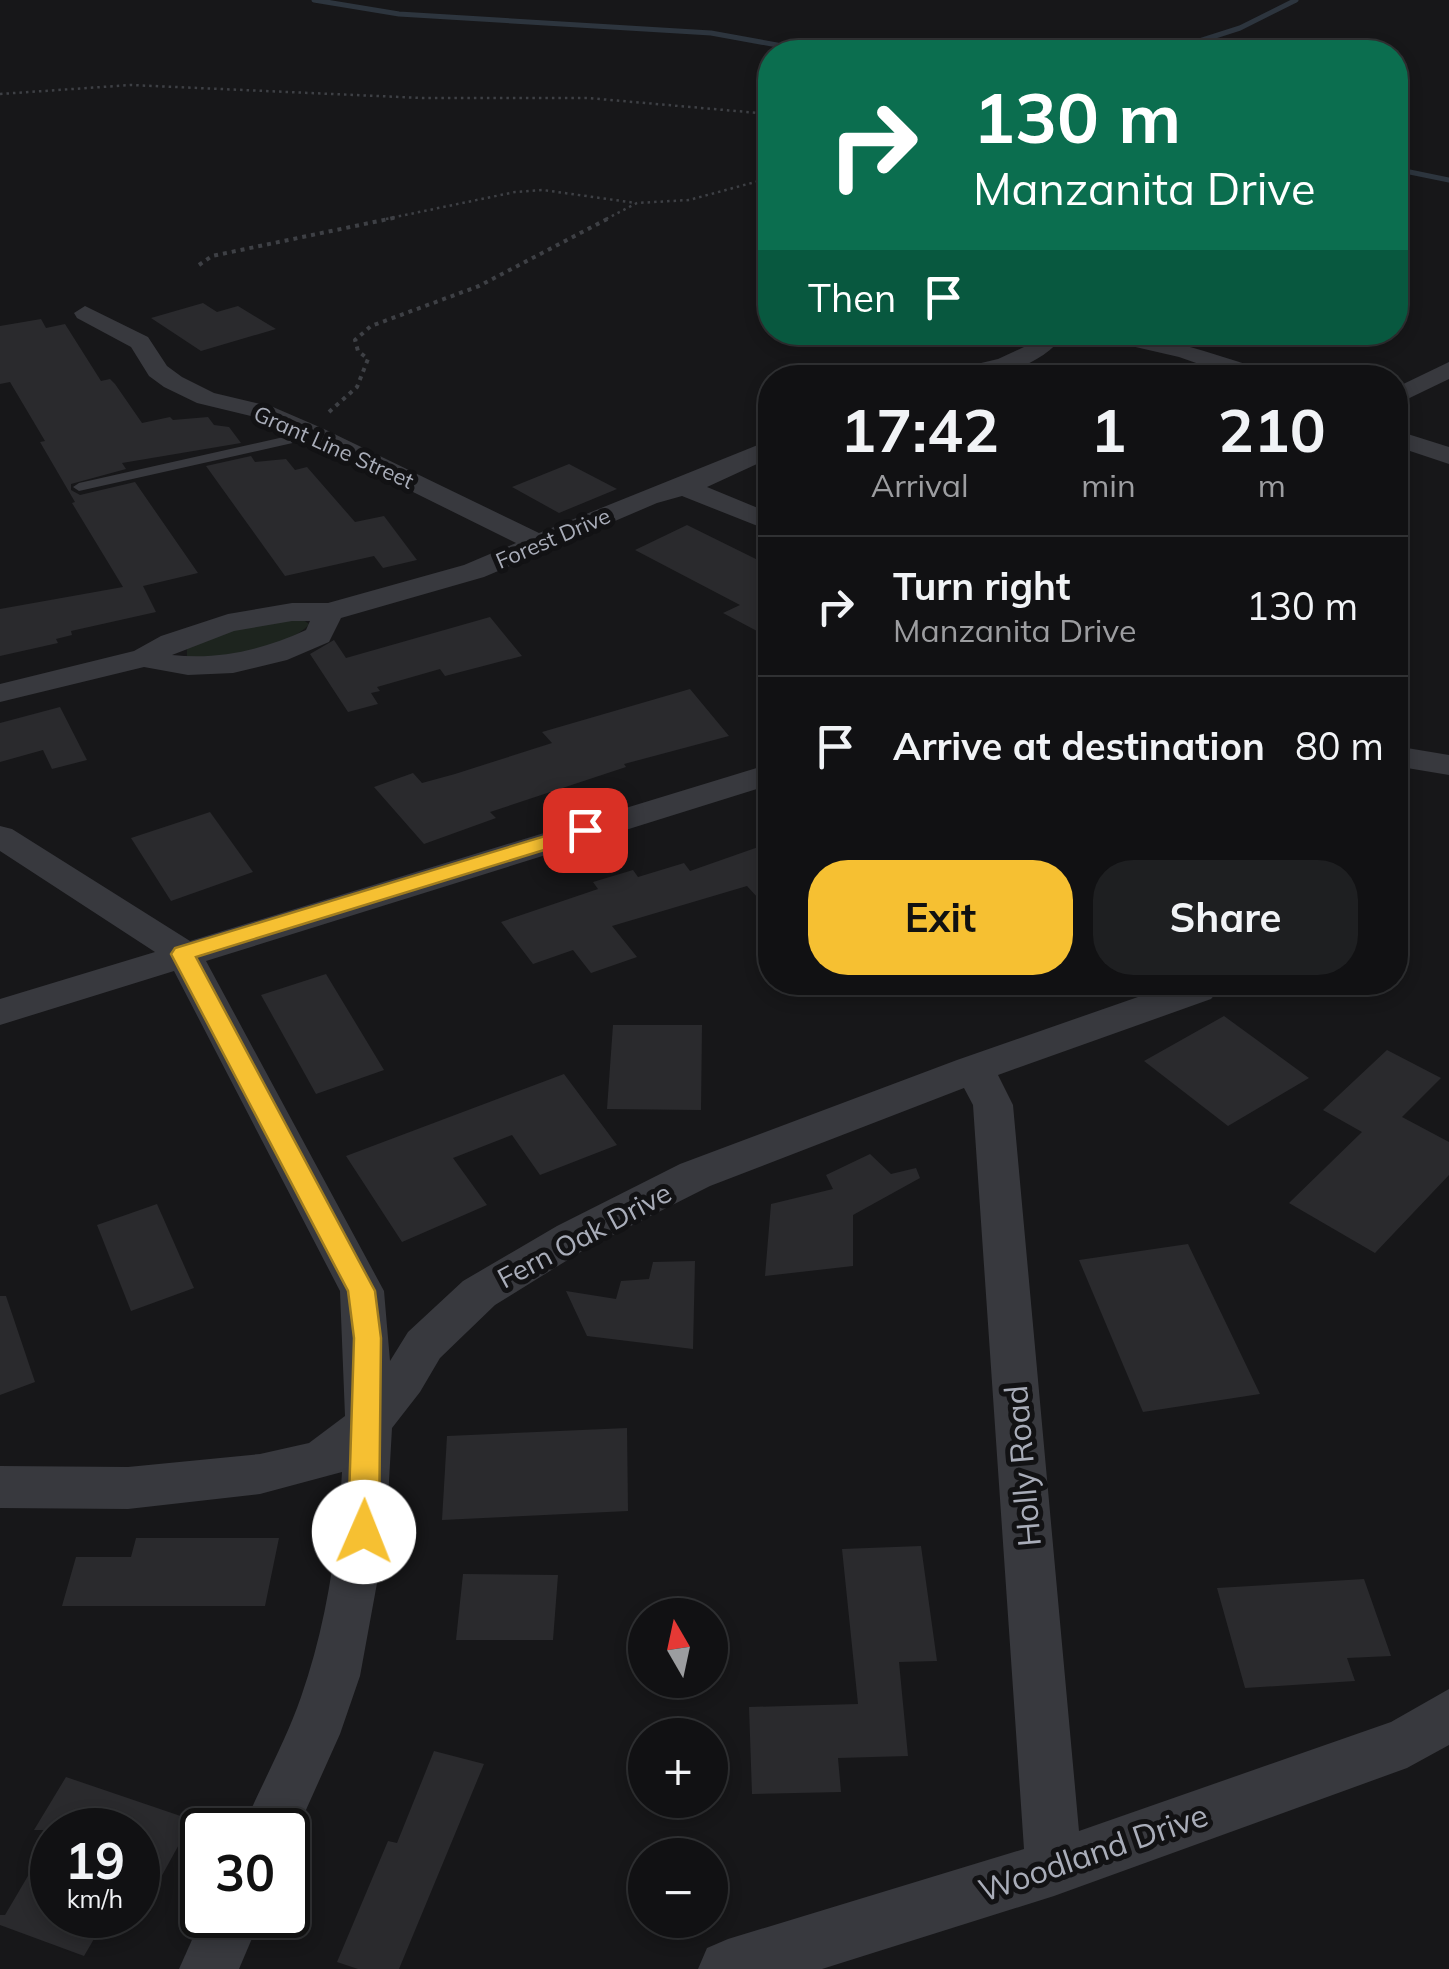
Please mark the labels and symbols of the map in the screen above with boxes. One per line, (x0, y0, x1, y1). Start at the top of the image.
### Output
street label: Grant Line Street (250, 399, 419, 495)
street label: Forest Drive (492, 501, 614, 575)
pin (543, 788, 628, 873)
street label: Fern Oak Drive (491, 1174, 677, 1296)
street label: Holly Road (995, 1384, 1049, 1548)
position arrow (312, 1480, 416, 1584)
north arrow (628, 1598, 728, 1698)
street label: Woodland Drive (973, 1794, 1213, 1910)
speed limit sign: 30 (180, 1808, 310, 1938)

